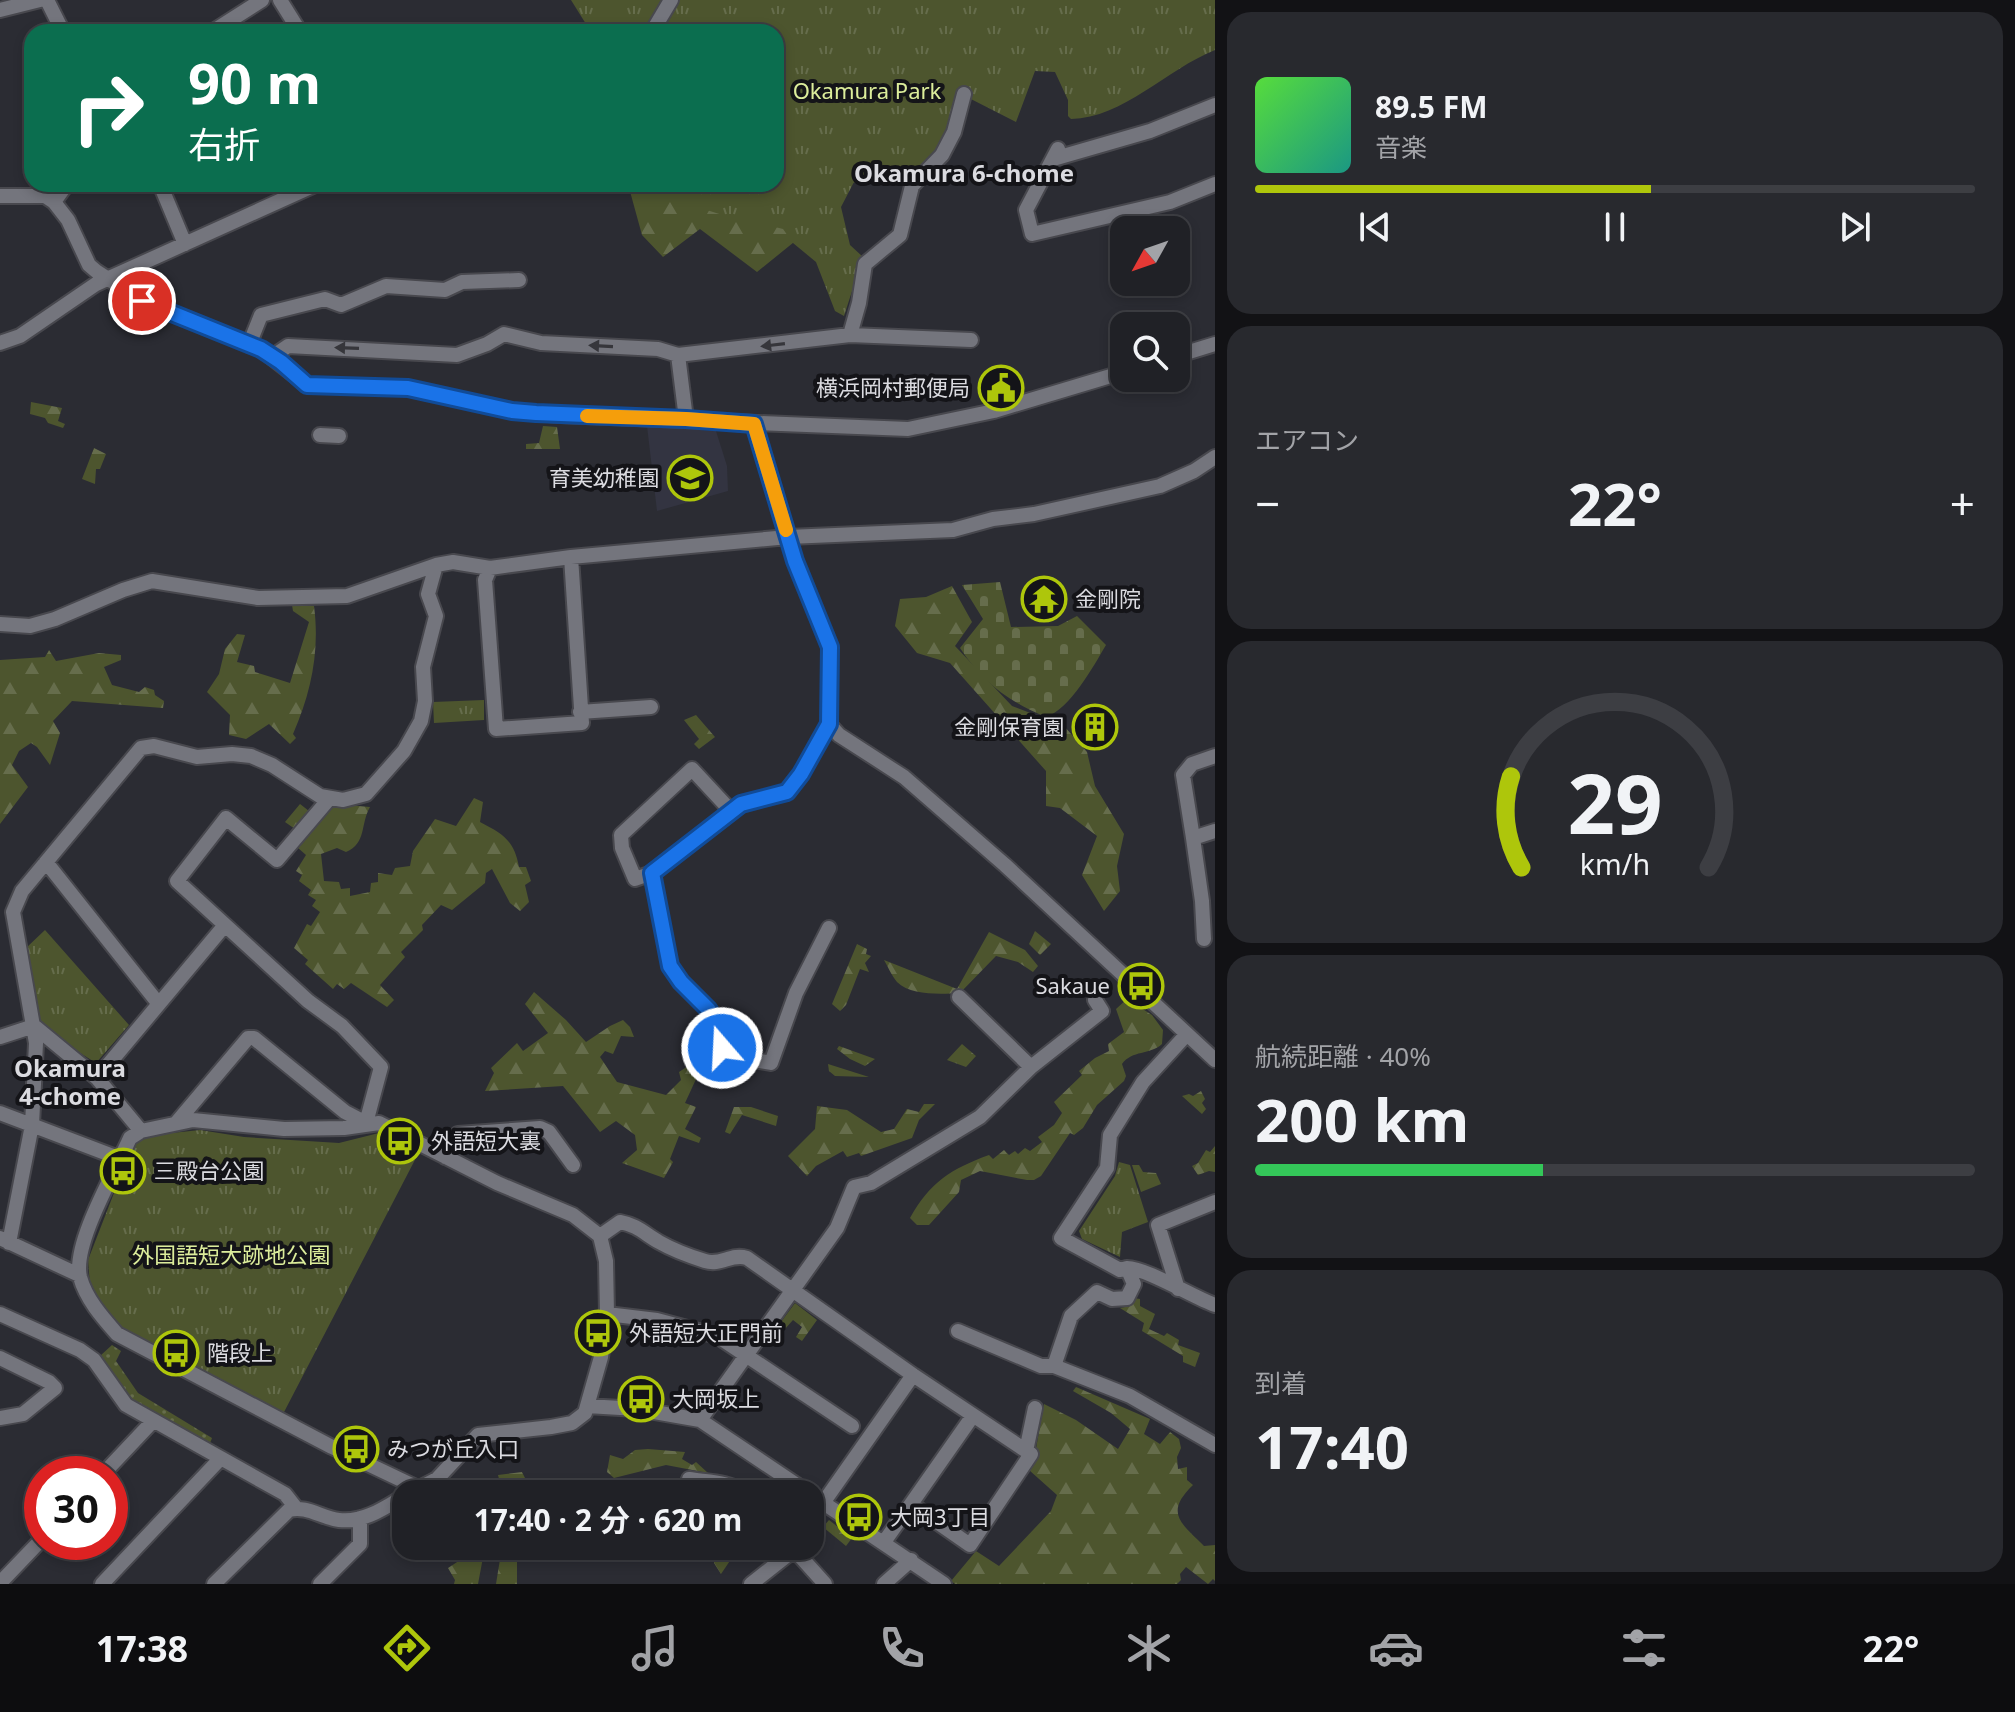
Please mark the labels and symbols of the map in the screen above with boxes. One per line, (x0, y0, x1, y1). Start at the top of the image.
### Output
park label: Okamura Park (793, 75, 942, 105)
district label: Okamura 6-chome (854, 156, 1074, 189)
north arrow (1110, 216, 1190, 296)
pin (108, 267, 176, 335)
one-way arrow (760, 339, 785, 352)
one-way arrow (588, 340, 613, 353)
one-way arrow (334, 342, 359, 355)
public building icon: 横浜岡村郵便局 (977, 364, 1025, 412)
place label: 横浜岡村郵便局 (816, 372, 970, 402)
school or university icon: 育美幼稚園 (666, 454, 714, 502)
place label: 育美幼稚園 (549, 462, 659, 492)
temple icon: 金剛院 (1020, 575, 1068, 623)
place label: 金剛院 (1075, 583, 1141, 613)
building icon: 金剛保育園 (1071, 703, 1119, 751)
place label: 金剛保育園 (954, 711, 1064, 741)
bus stop icon: Sakaue (1117, 962, 1165, 1010)
place label: Sakaue (1035, 970, 1110, 1000)
position arrow (680, 1006, 764, 1090)
district label: Okamura 4-chome (14, 1051, 126, 1112)
bus stop icon: 外語短大裏 (376, 1117, 424, 1165)
place label: 外語短大裏 (431, 1125, 541, 1155)
bus stop icon: 三殿台公園 (99, 1147, 147, 1195)
place label: 三殿台公園 (154, 1155, 264, 1185)
park label: 外国語短大跡地公園 (132, 1239, 330, 1269)
bus stop icon: 外語短大正門前 (574, 1309, 622, 1357)
place label: 外語短大正門前 (629, 1317, 783, 1347)
bus stop icon: 階段上 (152, 1329, 200, 1377)
place label: 階段上 (207, 1337, 273, 1367)
bus stop icon: 大岡坂上 (617, 1375, 665, 1423)
place label: 大岡坂上 (672, 1383, 760, 1413)
bus stop icon: みつが丘入口 (332, 1425, 380, 1473)
place label: みつが丘入口 (387, 1433, 519, 1463)
speed limit sign: 30 (24, 1456, 128, 1560)
bus stop icon: 大岡3丁目 (835, 1493, 883, 1541)
place label: 大岡3丁目 (890, 1501, 991, 1531)

